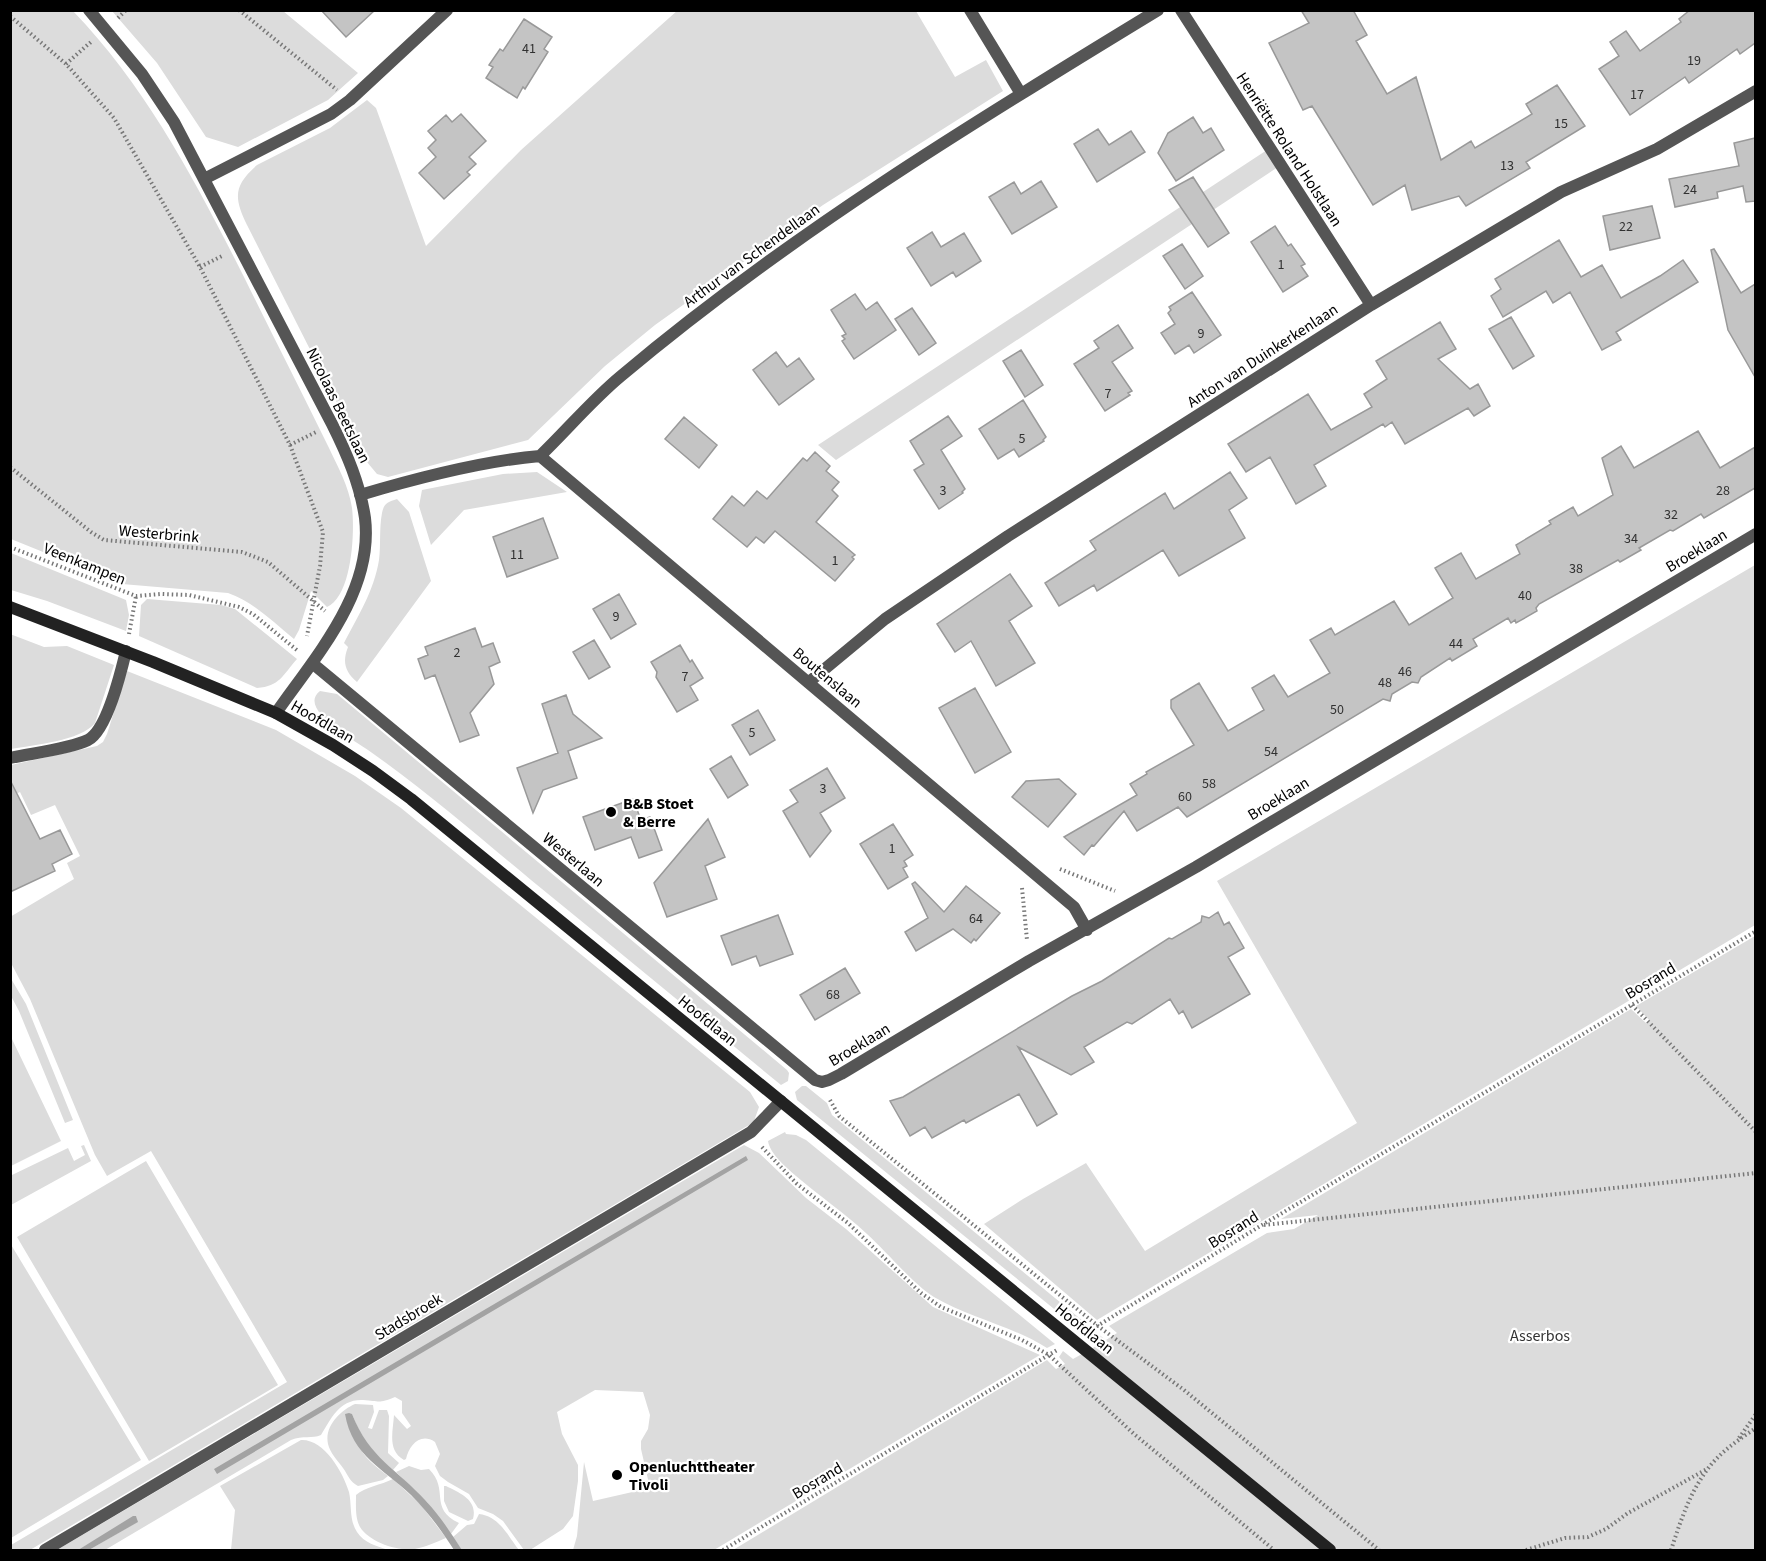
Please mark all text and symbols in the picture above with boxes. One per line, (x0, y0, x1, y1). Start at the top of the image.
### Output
house number: 41 (522, 39, 536, 59)
house number: 19 (1687, 51, 1701, 71)
street label: Henriëtte Roland Holstlaan (1231, 68, 1347, 231)
house number: 17 (1630, 85, 1644, 105)
house number: 15 (1554, 114, 1568, 134)
house number: 13 (1500, 156, 1514, 176)
house number: 24 (1683, 180, 1697, 200)
street label: Arthur van Schendellaan (679, 199, 824, 313)
house number: 22 (1619, 217, 1633, 237)
house number: 1 (1278, 255, 1285, 275)
street label: Anton van Duinkerkenlaan (1183, 299, 1342, 413)
house number: 9 (1198, 324, 1205, 344)
street label: Nicolaas Beetslaan (301, 344, 376, 467)
house number: 7 (1105, 384, 1112, 404)
house number: 5 (1019, 429, 1026, 449)
house number: 3 (940, 481, 947, 501)
house number: 28 (1716, 481, 1730, 501)
house number: 32 (1664, 505, 1678, 525)
street label: Westerbrink (118, 520, 200, 548)
street label: Broeklaan (1662, 524, 1731, 578)
house number: 34 (1624, 529, 1638, 549)
street label: Veenkampen (40, 537, 129, 590)
house number: 11 (510, 545, 524, 565)
house number: 1 (832, 551, 839, 571)
house number: 38 (1569, 559, 1583, 579)
house number: 40 (1518, 586, 1532, 606)
house number: 9 (613, 607, 620, 627)
house number: 44 (1449, 634, 1463, 654)
street label: Boutenslaan (788, 642, 867, 713)
house number: 2 (454, 643, 461, 663)
house number: 46 (1398, 662, 1412, 682)
house number: 7 (682, 667, 689, 687)
house number: 48 (1378, 673, 1392, 693)
street label: Hoofdlaan (287, 695, 358, 749)
house number: 50 (1330, 700, 1344, 720)
house number: 5 (749, 723, 756, 743)
house number: 54 (1264, 742, 1278, 762)
street label: Broeklaan (1244, 772, 1313, 826)
house number: 58 (1202, 774, 1216, 794)
house number: 3 (820, 779, 827, 799)
house number: 60 (1178, 787, 1192, 807)
place label: B&B Stoet & Berre (623, 793, 694, 833)
marker: B&B Stoet & Berre (604, 805, 618, 819)
street label: Westerlaan (538, 827, 609, 892)
house number: 1 (889, 839, 896, 859)
house number: 64 (969, 909, 983, 929)
street label: Bosrand (1621, 957, 1680, 1005)
house number: 68 (826, 985, 840, 1005)
street label: Hoofdlaan (673, 990, 742, 1051)
street label: Broeklaan (825, 1018, 894, 1072)
street label: Bosrand (1204, 1206, 1263, 1254)
street label: Stadsbroek (370, 1288, 447, 1346)
street label: Hoofdlaan (1050, 1298, 1119, 1359)
park label: Asserbos (1510, 1325, 1570, 1347)
place label: Openluchttheater Tivoli (629, 1456, 755, 1496)
street label: Bosrand (788, 1457, 847, 1505)
marker: Openluchttheater Tivoli (610, 1468, 624, 1482)

